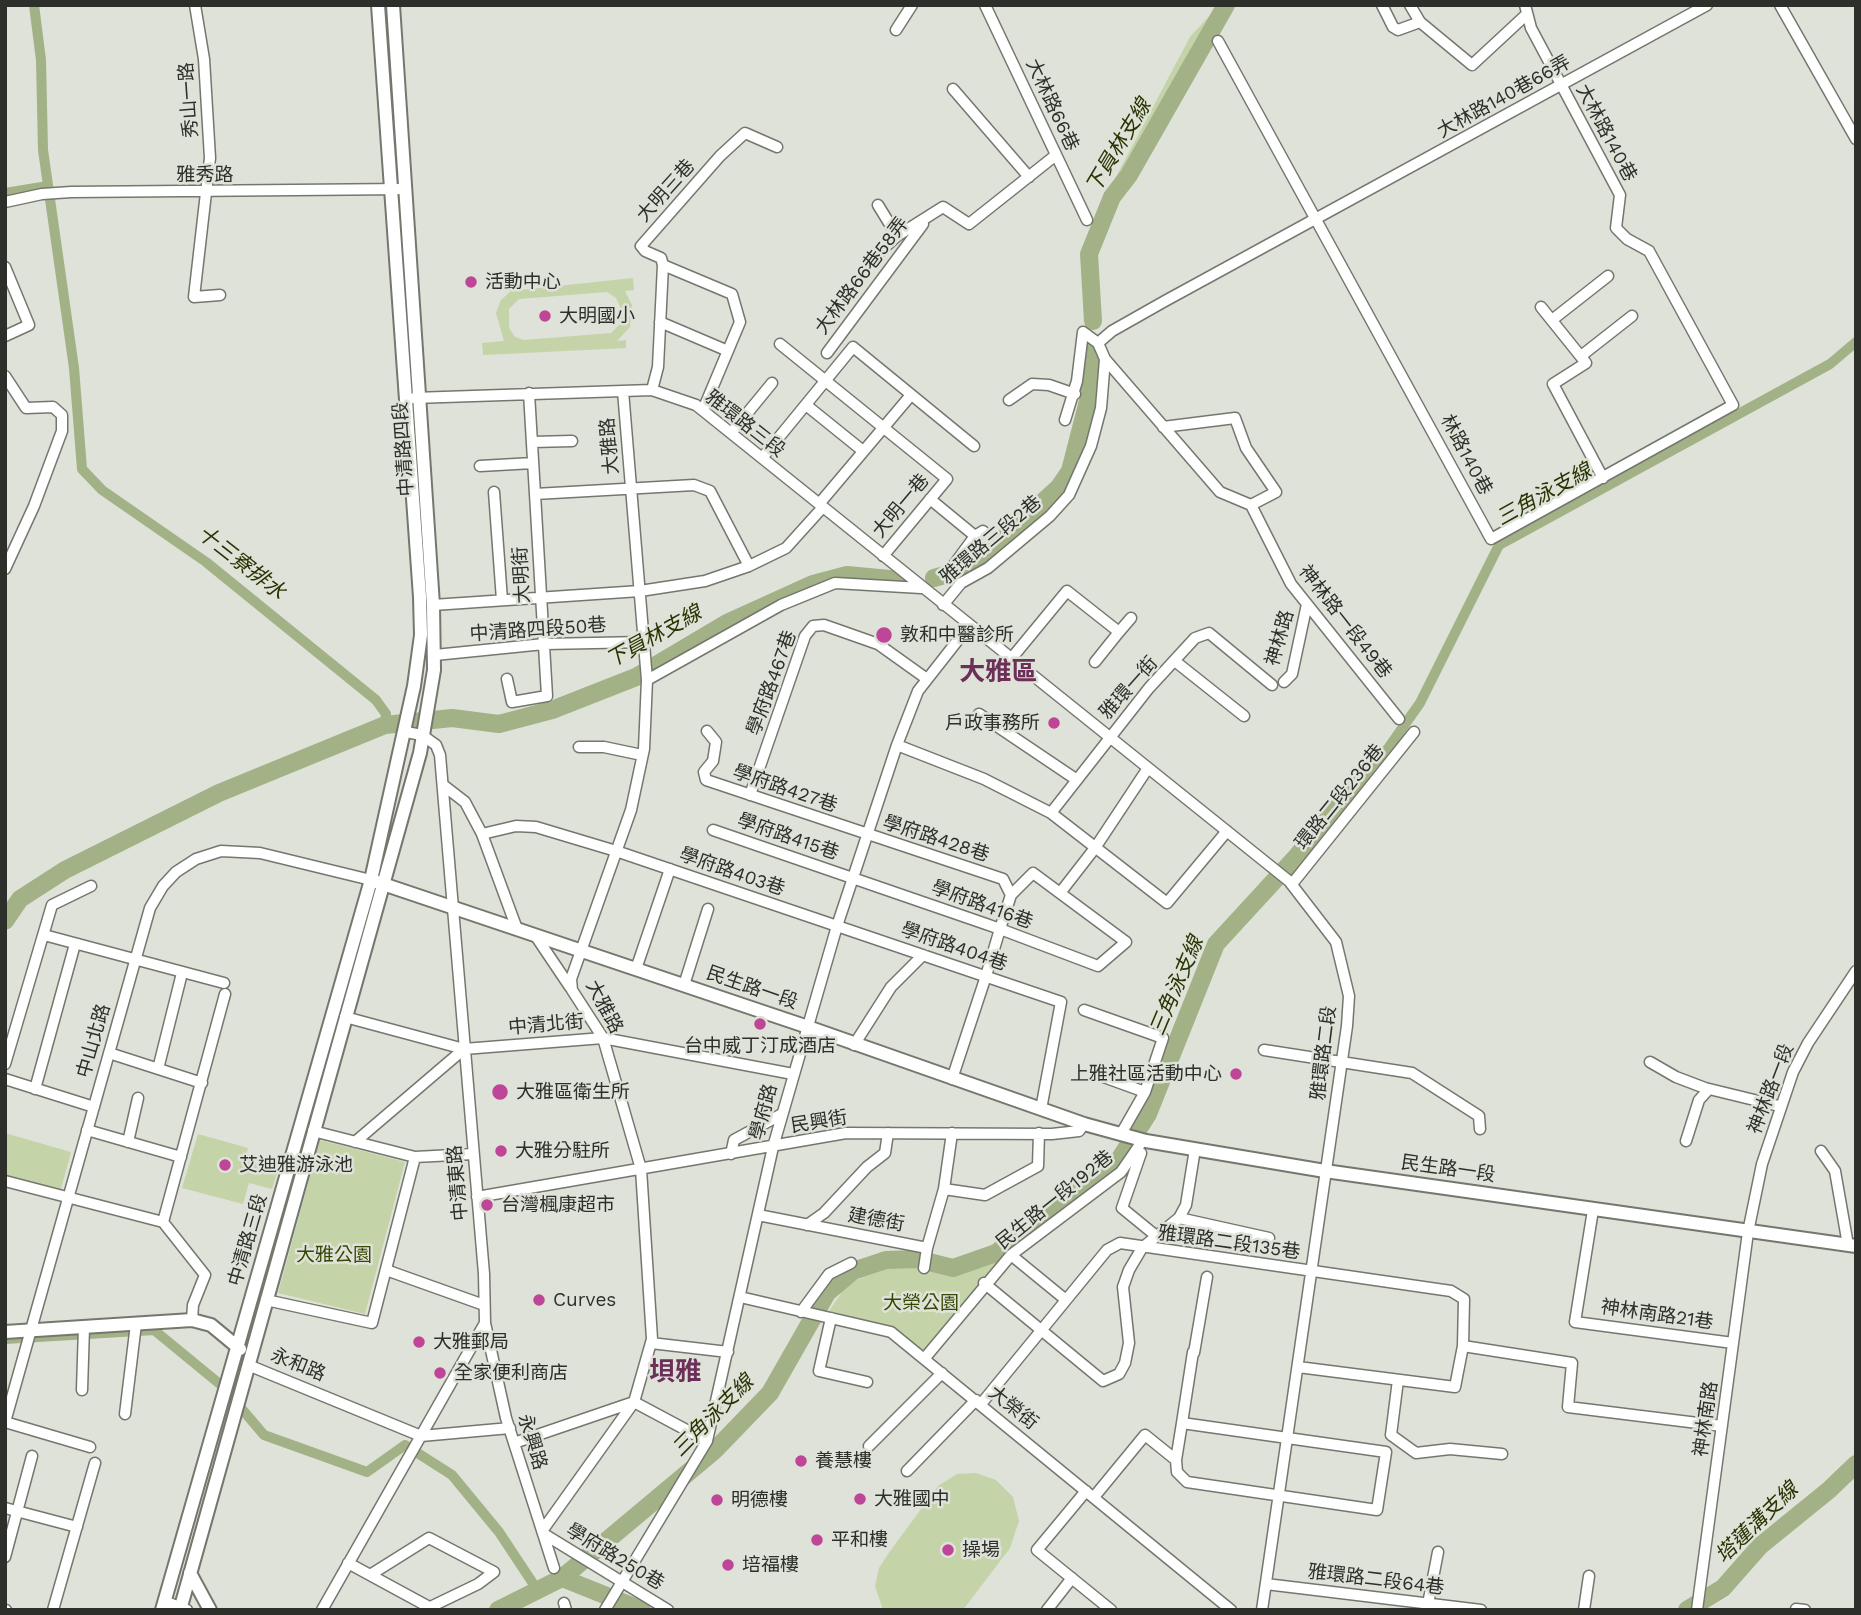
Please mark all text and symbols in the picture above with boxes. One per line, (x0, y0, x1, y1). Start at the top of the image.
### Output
street label: 大林路140巷66弄 (1433, 51, 1575, 143)
street label: 大林路66巷 (1021, 55, 1083, 155)
street label: 秀山一路 (175, 61, 203, 139)
street label: 大林路140巷 (1571, 80, 1641, 186)
water label: 下員林支線 (1081, 95, 1157, 197)
street label: 大明三巷 (632, 155, 700, 227)
street label: 雅秀路 (177, 164, 233, 186)
street label: 大林路66巷58弄 (811, 213, 913, 339)
place label: 活動中心 (485, 271, 561, 293)
marker: 活動中心 (463, 274, 479, 290)
place label: 大明國小 (559, 305, 635, 327)
marker: 大明國小 (537, 308, 553, 324)
street label: 雅環路三段 (701, 386, 789, 462)
street label: 中清路四段 (389, 401, 419, 497)
street label: 林路140巷 (1435, 411, 1497, 499)
street label: 大雅路 (596, 417, 624, 475)
water label: 三角泳支線 (1492, 459, 1596, 531)
street label: 大明一巷 (868, 470, 934, 542)
street label: 雅環路三段2巷 (936, 491, 1046, 589)
water label: 十三寮排水 (192, 521, 290, 605)
street label: 大明街 (509, 546, 535, 604)
street label: 神林路一段49巷 (1294, 561, 1396, 683)
water label: 下員林支線 (602, 601, 706, 673)
street label: 神林路 (1261, 607, 1299, 669)
street label: 中清路四段50巷 (469, 614, 607, 646)
place label: 敦和中醫診所 (900, 624, 1014, 646)
marker: 敦和中醫診所 (874, 625, 894, 645)
street label: 學府路467巷 (743, 628, 801, 738)
street label: 雅環一街 (1095, 652, 1163, 724)
district label: 大雅區 (959, 656, 1037, 688)
place label: 戶政事務所 (945, 712, 1040, 734)
marker: 戶政事務所 (1046, 715, 1062, 731)
street label: 環路二段236巷 (1291, 740, 1389, 854)
street label: 學府路427巷 (730, 760, 840, 818)
street label: 學府路415巷 (734, 809, 842, 865)
street label: 學府路428巷 (880, 811, 992, 867)
street label: 學府路403巷 (676, 843, 788, 901)
street label: 學府路416巷 (928, 876, 1036, 934)
street label: 學府路404巷 (898, 918, 1010, 976)
water label: 三角泳支線 (1145, 933, 1209, 1039)
street label: 民生路一段 (703, 962, 801, 1014)
street label: 大雅路 (581, 976, 627, 1038)
street label: 中山北路 (73, 1001, 115, 1081)
street label: 雅環路二段 (1307, 1004, 1341, 1102)
street label: 中清北街 (507, 1010, 585, 1040)
marker: 台中威丁汀成酒店 (752, 1016, 768, 1032)
place label: 台中威丁汀成酒店 (684, 1035, 836, 1057)
street label: 神林路一段 (1743, 1041, 1799, 1137)
place label: 上雅社區活動中心 (1070, 1063, 1222, 1085)
marker: 上雅社區活動中心 (1228, 1066, 1244, 1082)
place label: 大雅區衛生所 (516, 1081, 630, 1103)
marker: 大雅區衛生所 (490, 1082, 510, 1102)
street label: 學府路 (746, 1082, 782, 1142)
street label: 民興街 (789, 1106, 849, 1138)
place label: 大雅分駐所 (515, 1140, 610, 1162)
marker: 大雅分駐所 (493, 1143, 509, 1159)
street label: 中清東路 (443, 1144, 473, 1222)
street label: 民生路一段192巷 (992, 1146, 1118, 1254)
street label: 民生路一段 (1399, 1151, 1497, 1187)
place label: 艾迪雅游泳池 (239, 1154, 353, 1176)
marker: 艾迪雅游泳池 (217, 1157, 233, 1173)
street label: 中清路三段 (224, 1191, 272, 1289)
place label: 台灣楓康超市 (501, 1194, 615, 1216)
marker: 台灣楓康超市 (479, 1197, 495, 1213)
street label: 建德街 (846, 1204, 906, 1236)
street label: 雅環路二段135巷 (1156, 1222, 1302, 1264)
park label: 大雅公園 (296, 1244, 372, 1266)
place label: Curves (553, 1289, 616, 1311)
marker: Curves (531, 1292, 547, 1308)
park label: 大榮公園 (883, 1292, 959, 1314)
street label: 神林南路21巷 (1599, 1296, 1715, 1334)
place label: 大雅郵局 (433, 1331, 509, 1353)
marker: 大雅郵局 (411, 1334, 427, 1350)
street label: 永和路 (267, 1344, 329, 1386)
district label: 垻雅 (649, 1356, 701, 1388)
place label: 全家便利商店 (454, 1362, 568, 1384)
marker: 全家便利商店 (432, 1365, 448, 1381)
water label: 三角泳支線 (667, 1370, 759, 1462)
street label: 神林南路 (1689, 1380, 1723, 1458)
street label: 大榮街 (984, 1381, 1042, 1435)
street label: 永興路 (513, 1411, 551, 1473)
place label: 養慧樓 (815, 1450, 872, 1472)
marker: 養慧樓 (793, 1453, 809, 1469)
water label: 塔蓮溝支線 (1710, 1477, 1804, 1569)
place label: 大雅國中 (874, 1488, 950, 1510)
place label: 明德樓 (731, 1489, 788, 1511)
marker: 大雅國中 (852, 1491, 868, 1507)
marker: 明德樓 (709, 1492, 725, 1508)
street label: 學府路250巷 (562, 1519, 668, 1595)
place label: 平和樓 (831, 1529, 888, 1551)
marker: 平和樓 (809, 1532, 825, 1548)
place label: 操場 (962, 1539, 1000, 1561)
marker: 操場 (940, 1542, 956, 1558)
place label: 培福樓 (742, 1554, 799, 1576)
marker: 培福樓 (720, 1557, 736, 1573)
street label: 雅環路二段64巷 (1307, 1560, 1445, 1600)

